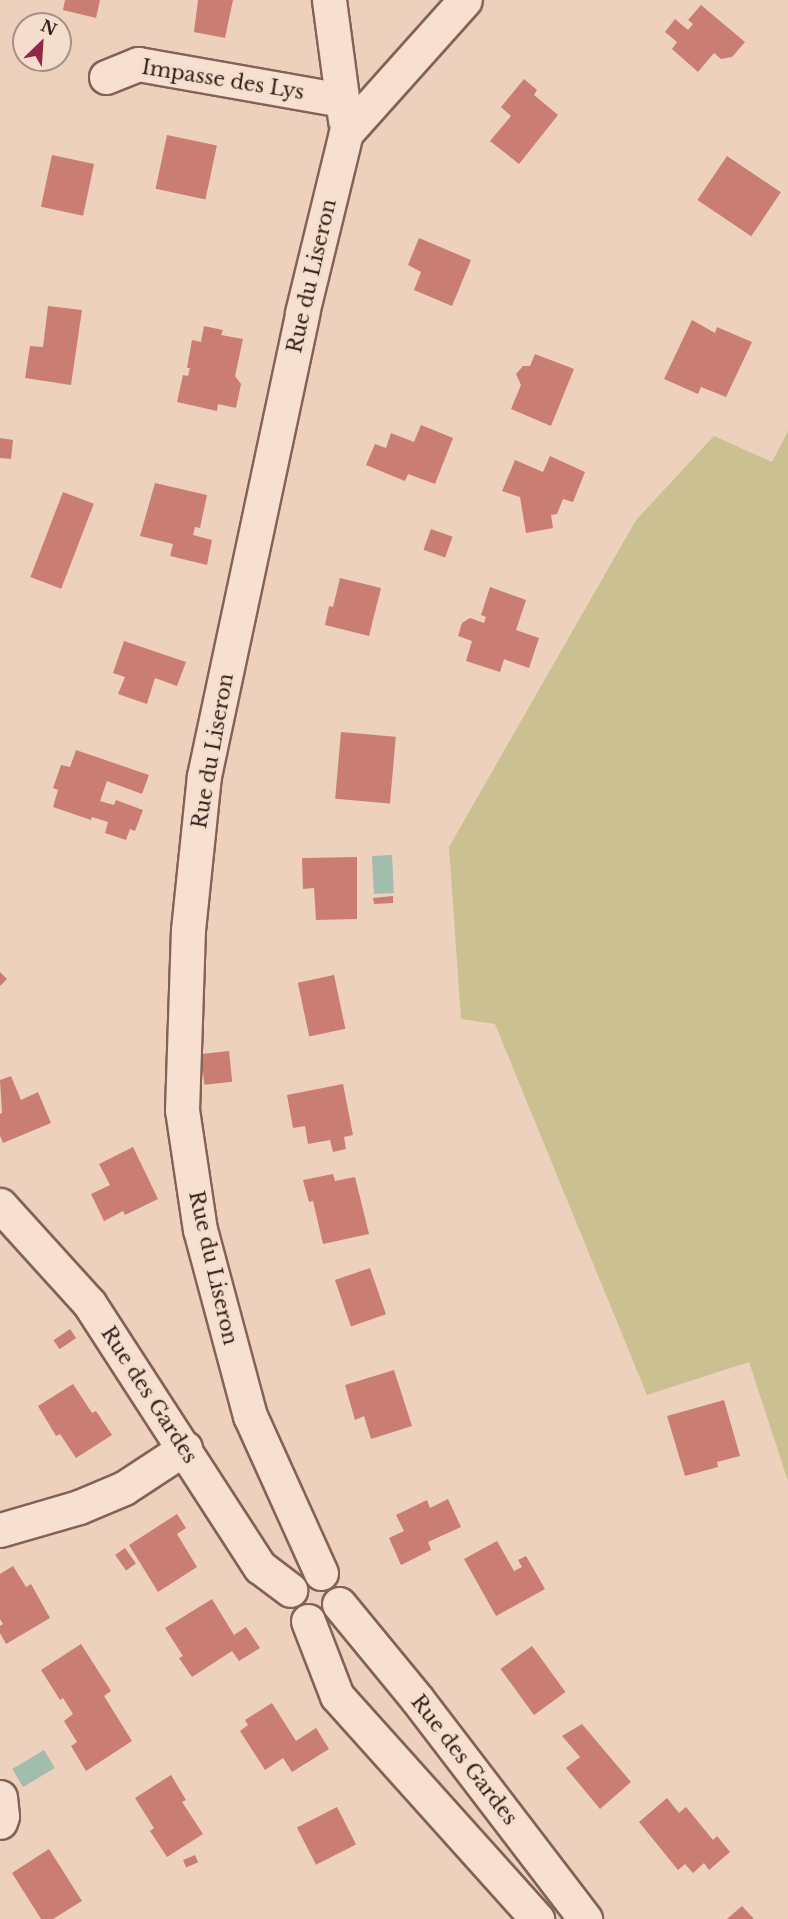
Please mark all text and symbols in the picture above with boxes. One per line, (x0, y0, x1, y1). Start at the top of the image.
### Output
north arrow (12, 12, 72, 72)
text: N (38, 15, 60, 40)
street label: Impasse des Lys (140, 55, 306, 105)
street label: Rue du Liseron (283, 197, 341, 355)
street label: Rue du Liseron (188, 672, 238, 830)
street label: Rue du Liseron (184, 1189, 242, 1347)
street label: Rue des Gardes (96, 1322, 202, 1468)
street label: Rue des Gardes (406, 1690, 522, 1830)

